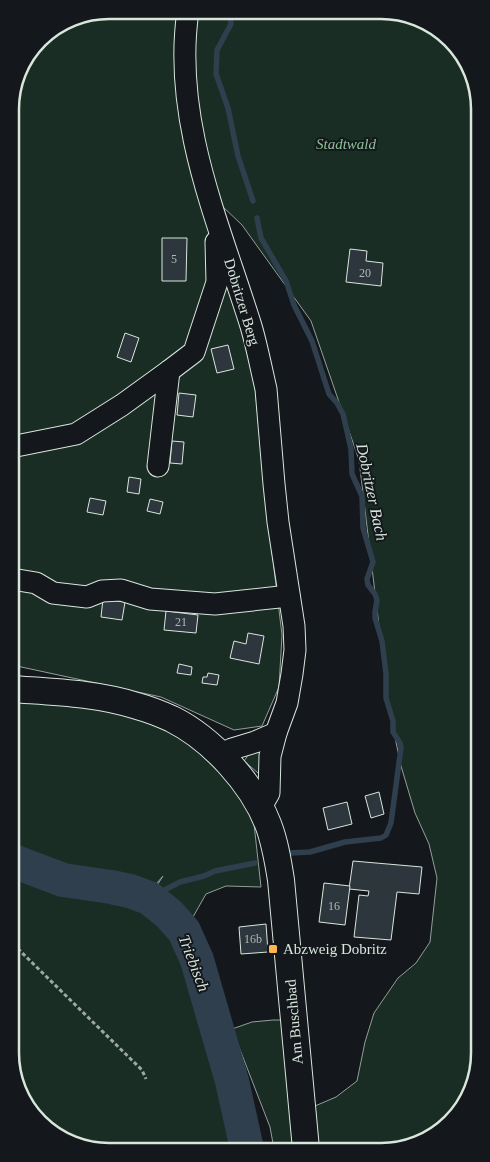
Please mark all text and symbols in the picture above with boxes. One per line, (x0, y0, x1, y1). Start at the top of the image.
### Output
park label: Stadtwald (316, 136, 376, 152)
house number: 5 (171, 252, 177, 266)
street label: Dobritzer Berg (221, 257, 263, 348)
house number: 20 (359, 266, 371, 280)
water label: Dobritzer Bach (353, 441, 391, 542)
house number: 21 (175, 615, 187, 629)
house number: 16 (328, 899, 340, 913)
water label: Triebisch (175, 932, 213, 994)
house number: 16b (244, 932, 262, 946)
place label: Abzweig Dobritz (283, 941, 387, 957)
marker: Abzweig Dobritz (267, 943, 279, 955)
street label: Am Buschbad (282, 978, 306, 1065)

